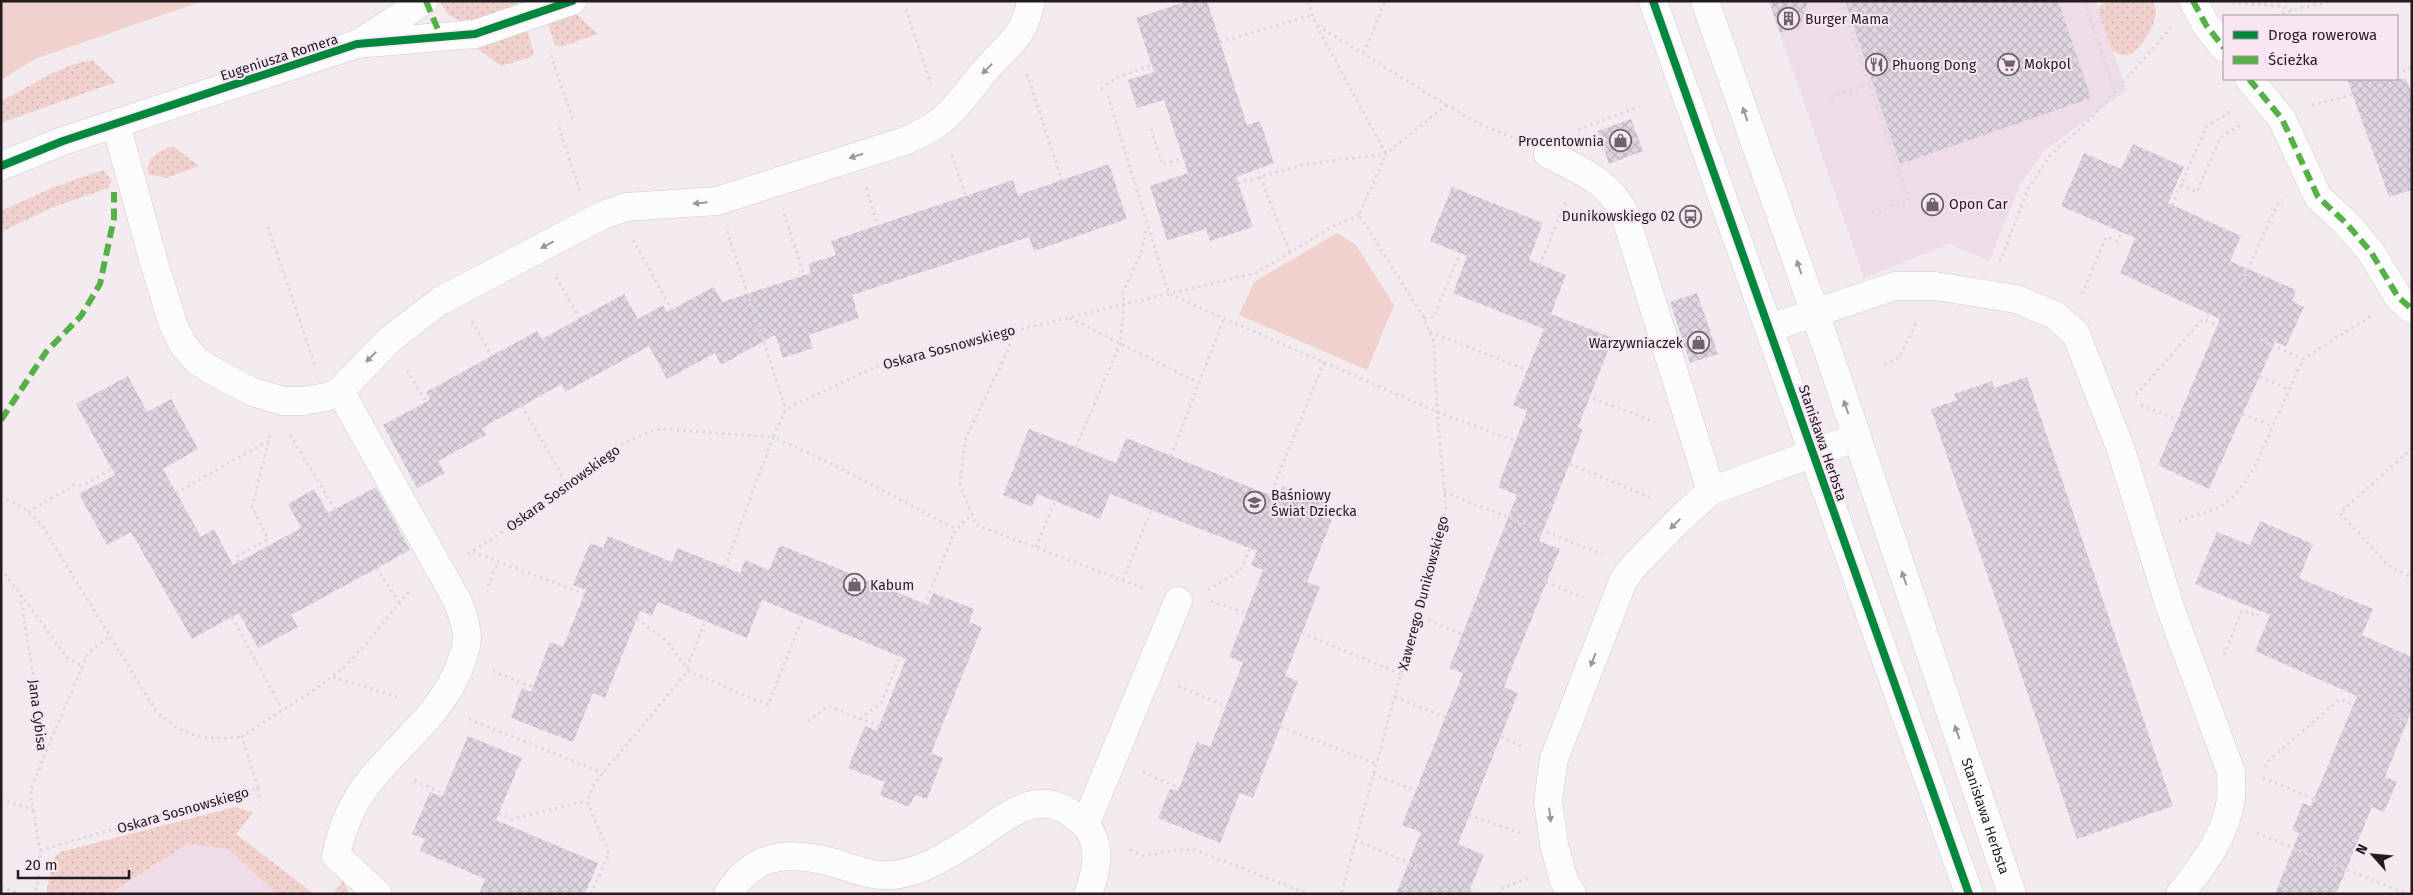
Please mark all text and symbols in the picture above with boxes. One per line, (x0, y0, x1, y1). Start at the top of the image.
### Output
building icon: Burger Mama (1777, 7, 1801, 31)
place label: Burger Mama (1805, 11, 1889, 28)
legend (2223, 15, 2398, 80)
text: Droga rowerowa (2268, 26, 2377, 44)
street label: Eugeniusza Romera (218, 30, 340, 85)
text: Ścieżka (2268, 51, 2318, 69)
supermarket icon: Mokpol (1996, 52, 2020, 76)
restaurant icon: Phuong Dong (1864, 53, 1888, 77)
place label: Mokpol (2024, 56, 2071, 73)
place label: Phuong Dong (1892, 57, 1977, 74)
one-way arrow (981, 63, 993, 75)
one-way arrow (1741, 106, 1748, 121)
shop icon: Procentownia (1608, 129, 1632, 153)
place label: Procentownia (1518, 133, 1604, 150)
one-way arrow (848, 153, 863, 160)
shop icon: Opon Car (1921, 192, 1945, 216)
place label: Opon Car (1949, 196, 2008, 213)
one-way arrow (692, 199, 708, 207)
bus stop icon: Dunikowskiego 02 (1679, 204, 1703, 228)
place label: Dunikowskiego 02 (1562, 208, 1675, 225)
one-way arrow (540, 241, 554, 249)
one-way arrow (1795, 259, 1803, 274)
street label: Oskara Sosnowskiego (881, 322, 1017, 373)
shop icon: Warzywniaczek (1687, 331, 1711, 355)
place label: Warzywniaczek (1589, 335, 1684, 352)
one-way arrow (365, 351, 377, 363)
street label: Stanisława Herbsta (1795, 383, 1850, 503)
one-way arrow (1842, 400, 1849, 415)
street label: Oskara Sosnowskiego (503, 441, 623, 535)
place label: Baśniowy Świat Dziecka (1271, 487, 1357, 520)
school or university icon: Baśniowy Świat Dziecka (1243, 491, 1267, 515)
street label: Xawerego Dunikowskiego (1395, 514, 1452, 672)
one-way arrow (1669, 518, 1681, 530)
one-way arrow (1900, 570, 1907, 585)
shop icon: Kabum (842, 573, 866, 597)
place label: Kabum (870, 577, 914, 594)
one-way arrow (1589, 653, 1596, 668)
street label: Jana Cybisa (25, 678, 50, 752)
one-way arrow (1952, 724, 1960, 739)
street label: Stanisława Herbsta (1957, 756, 2013, 877)
street label: Oskara Sosnowskiego (115, 784, 251, 837)
one-way arrow (1546, 807, 1554, 823)
north arrow (2348, 830, 2398, 880)
text: N (2352, 841, 2372, 857)
scale bar (18, 848, 129, 880)
text: 20 m (25, 856, 58, 874)

